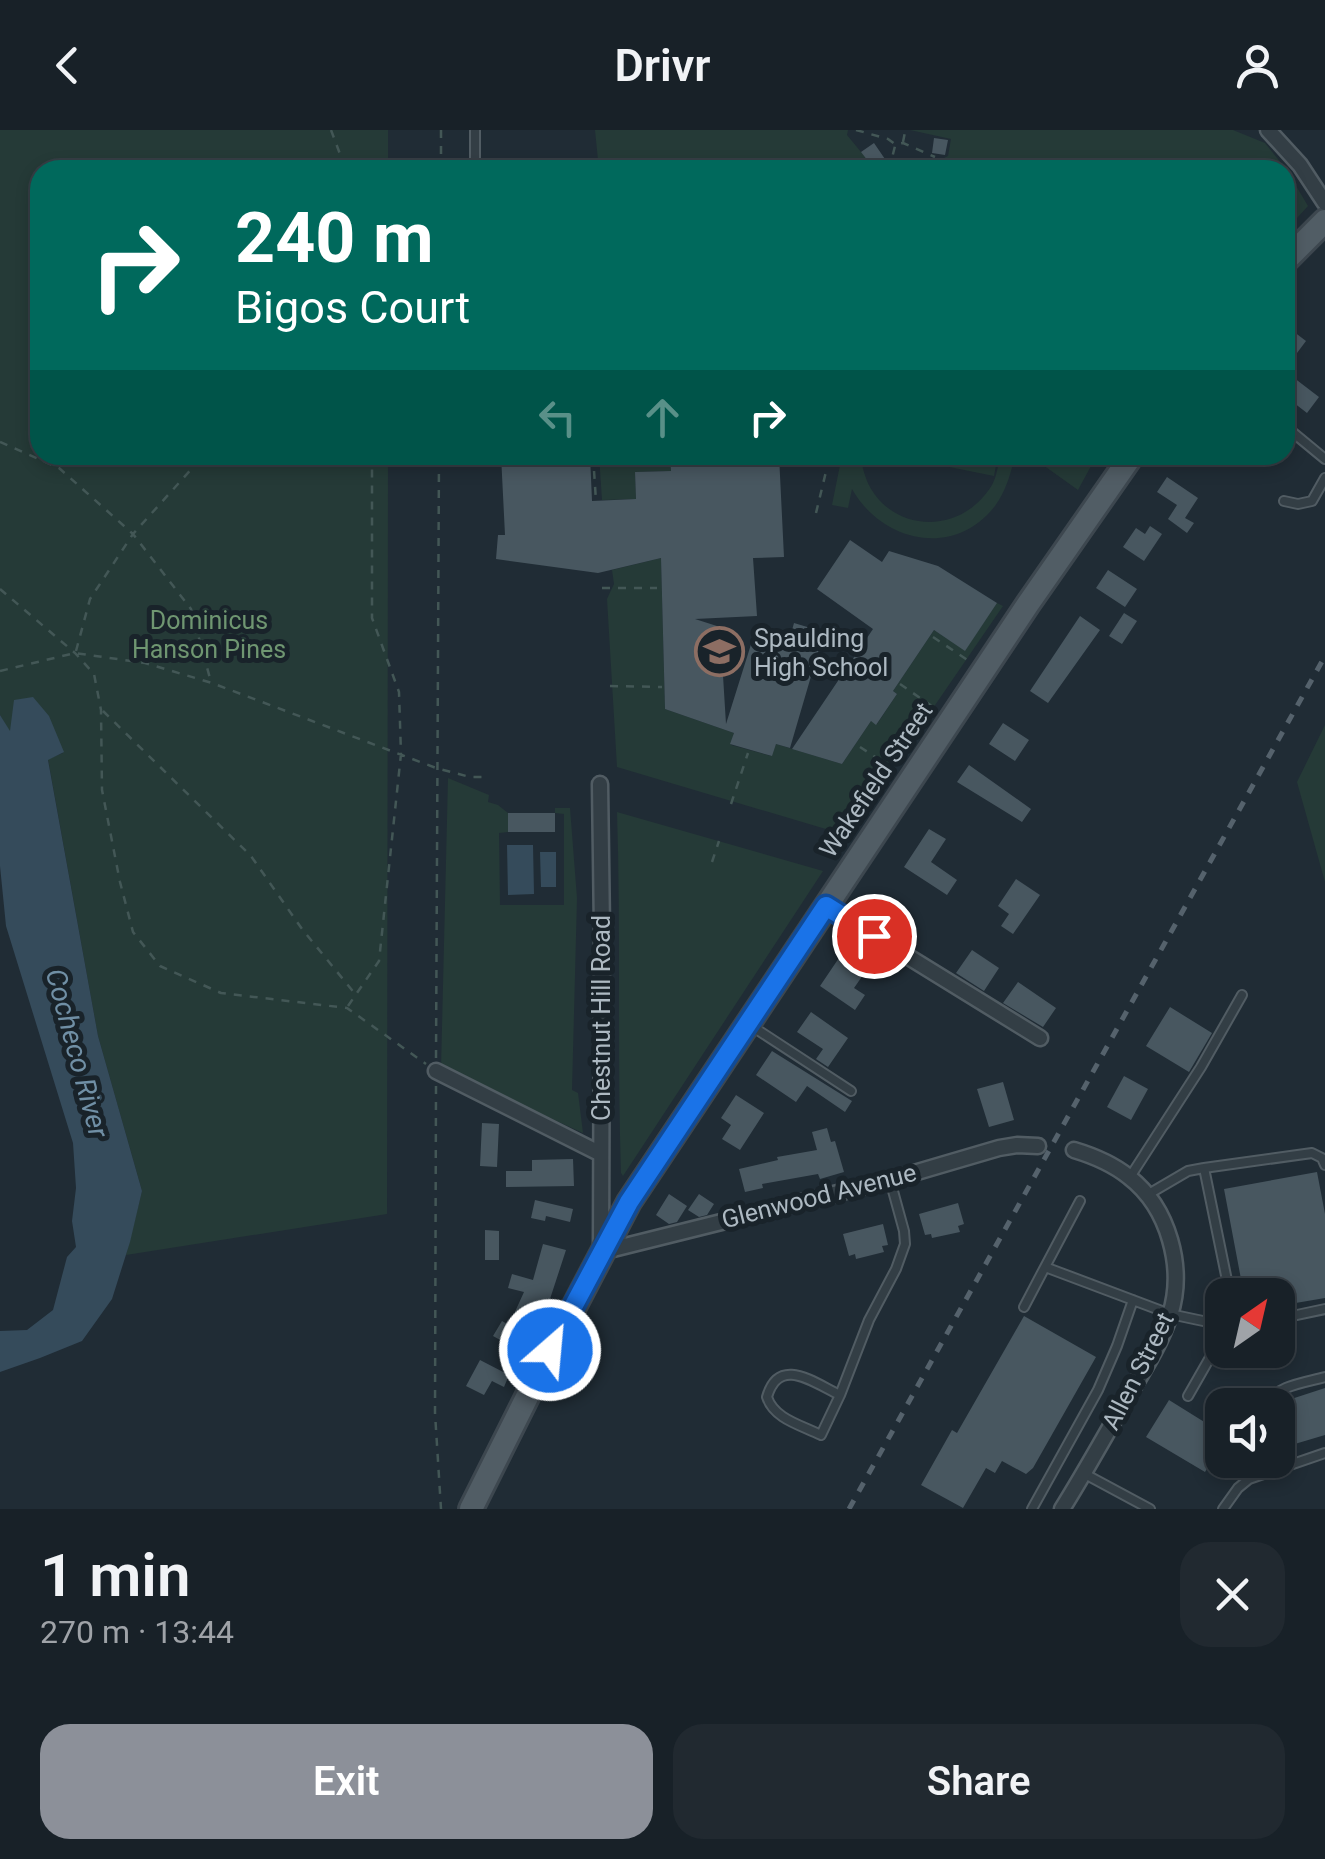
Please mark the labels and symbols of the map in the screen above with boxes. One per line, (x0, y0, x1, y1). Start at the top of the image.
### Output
park label: Dominicus Hanson Pines (132, 606, 286, 664)
place label: Spaulding High School (754, 624, 888, 682)
school or university icon: Spaulding High School (693, 626, 745, 678)
street label: Wakefield Street (814, 697, 938, 863)
pin (832, 894, 917, 979)
street label: Chestnut Hill Road (587, 915, 616, 1121)
water label: Cocheco River (39, 965, 116, 1142)
street label: Glenwood Avenue (719, 1158, 919, 1234)
north arrow (1205, 1278, 1295, 1368)
position arrow (498, 1298, 602, 1402)
street label: Allen Street (1096, 1308, 1180, 1434)

